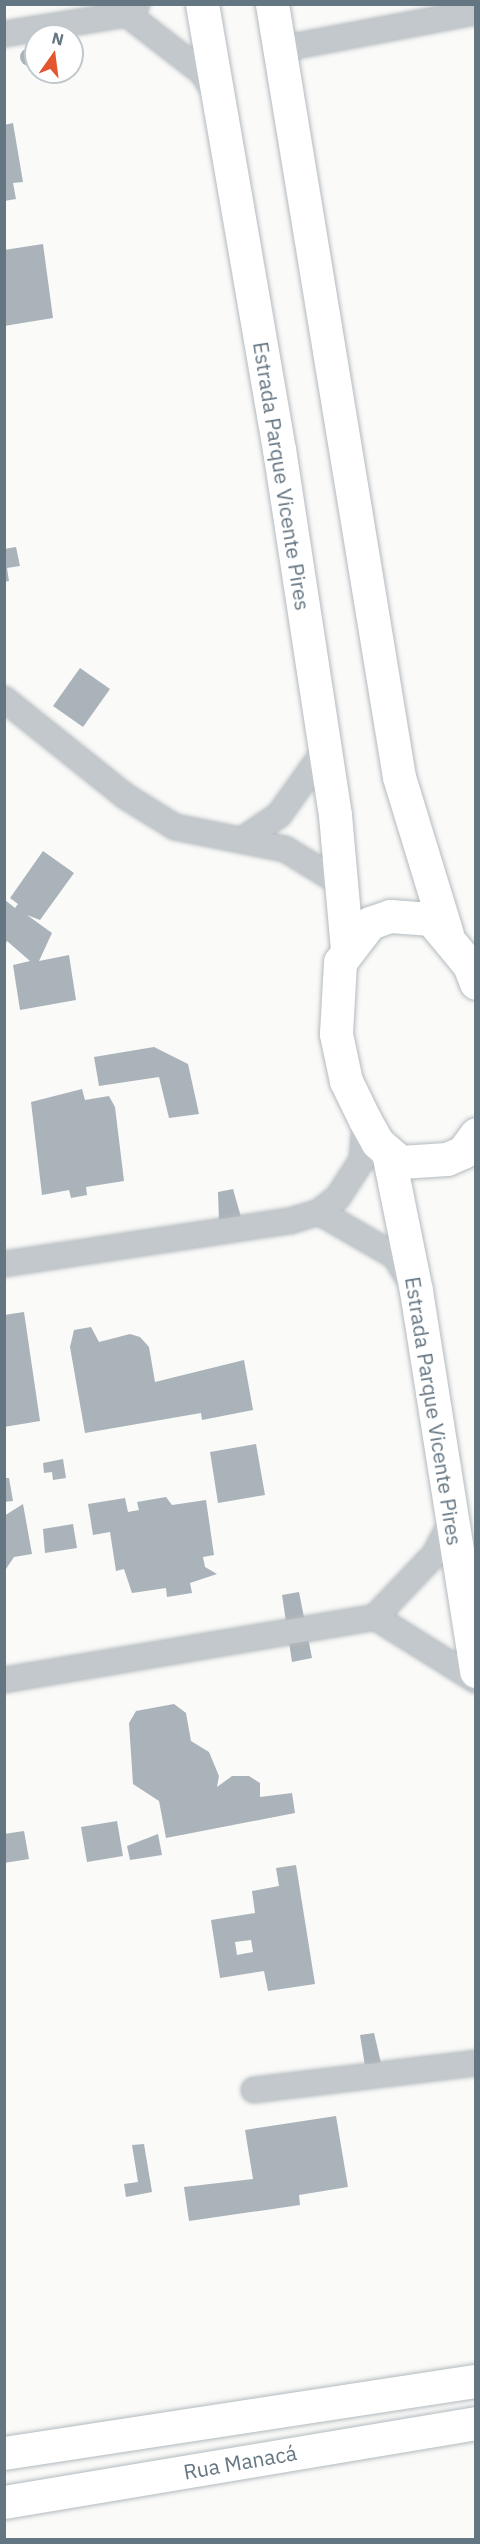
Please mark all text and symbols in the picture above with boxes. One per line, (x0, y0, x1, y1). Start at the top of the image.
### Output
north arrow (24, 24, 84, 84)
text: N (50, 27, 66, 50)
street label: Estrada Parque Vicente Pires (248, 340, 316, 612)
street label: Estrada Parque Vicente Pires (400, 1275, 468, 1547)
street label: Rua Manacá (181, 2440, 299, 2484)

